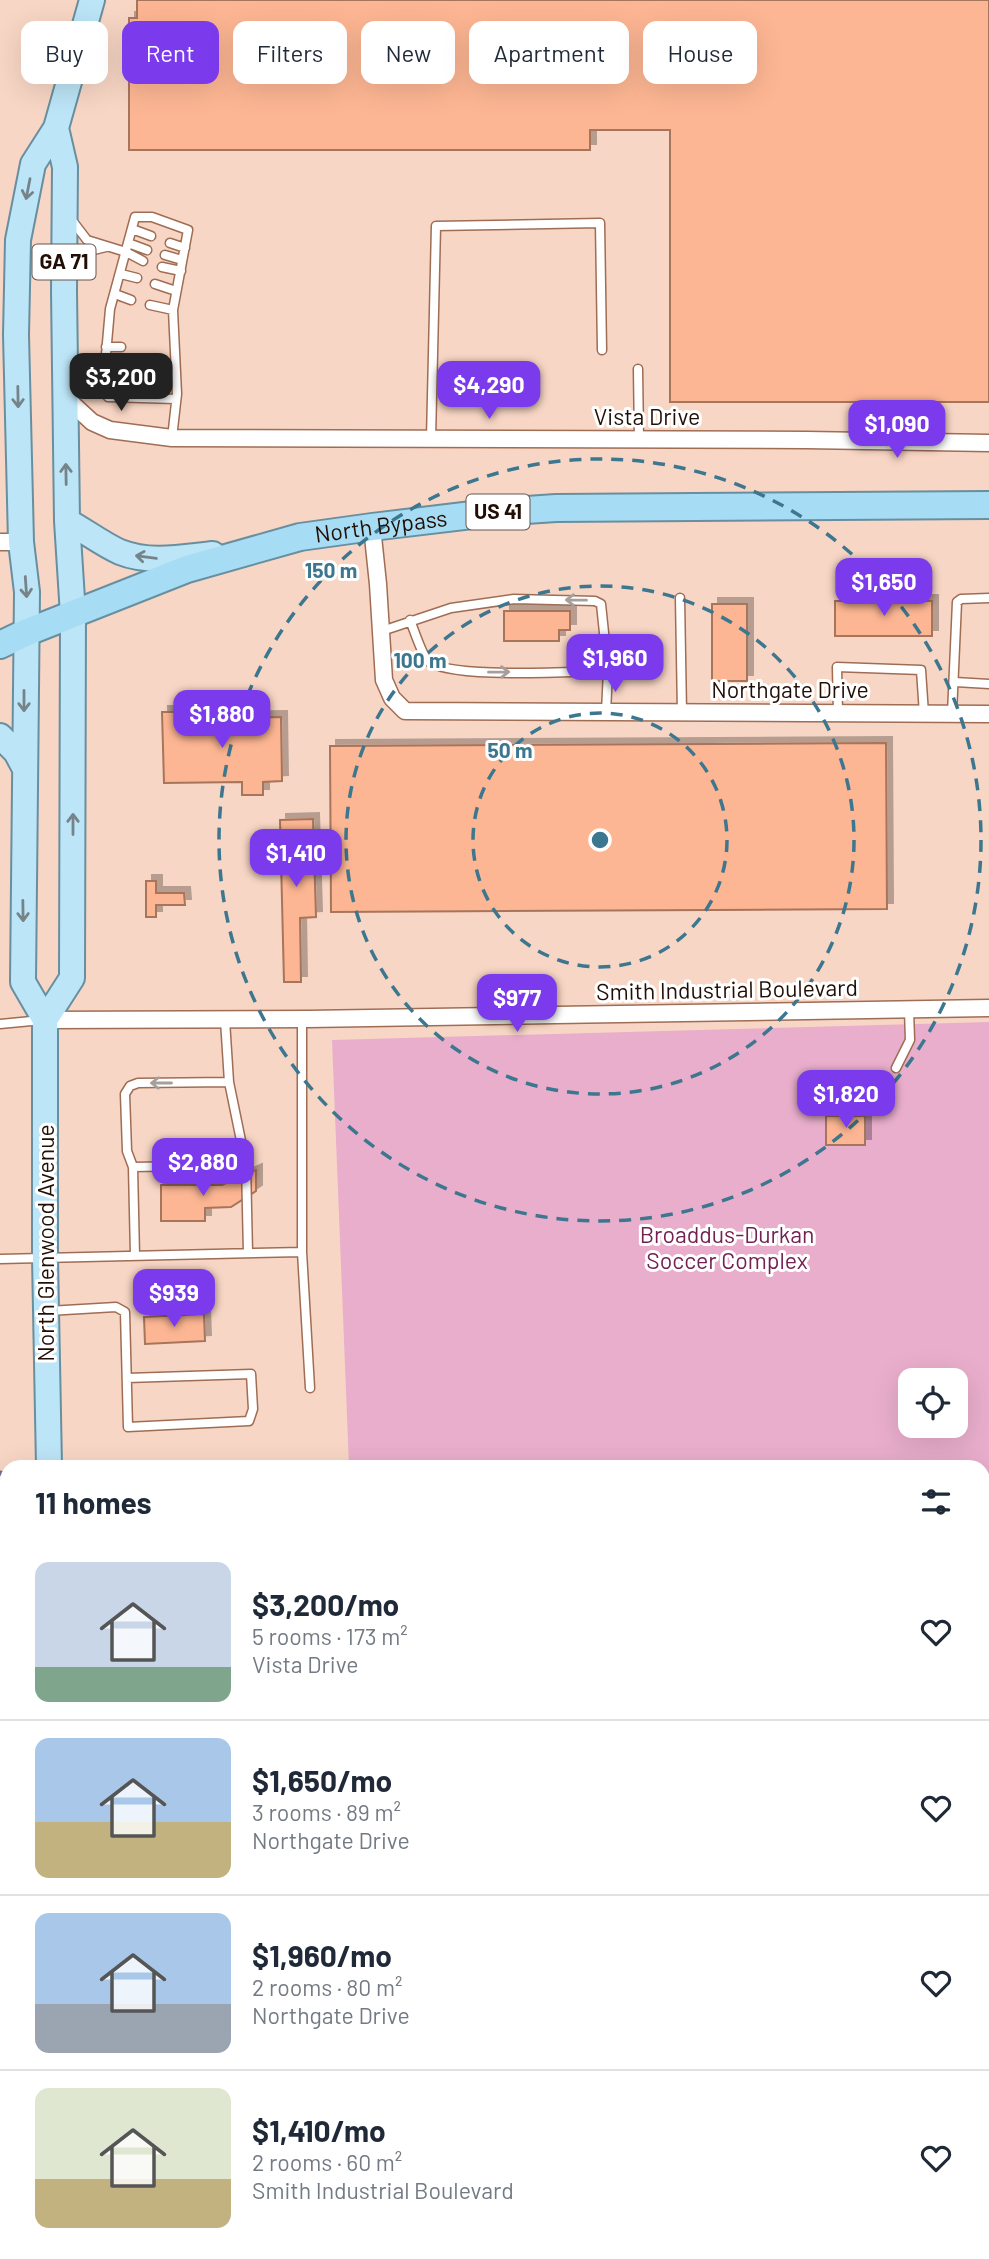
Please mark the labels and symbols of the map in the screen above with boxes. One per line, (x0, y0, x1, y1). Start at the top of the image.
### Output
one-way arrow (21, 177, 34, 200)
road number: GA 71 (32, 244, 96, 280)
pin: $3,200 (64, 354, 178, 413)
pin: $4,290 (432, 362, 546, 421)
one-way arrow (11, 385, 24, 408)
pin: $1,090 (840, 400, 954, 460)
street label: Vista Drive (594, 402, 700, 430)
one-way arrow (60, 462, 73, 485)
road number: US 41 (466, 494, 530, 530)
street label: North Bypass (313, 503, 449, 548)
one-way arrow (135, 551, 158, 564)
text: 150 m (305, 557, 357, 582)
pin: $1,650 (827, 558, 941, 618)
one-way arrow (19, 575, 32, 598)
one-way arrow (565, 593, 588, 607)
pin: $1,960 (558, 634, 672, 694)
text: 100 m (393, 647, 447, 672)
one-way arrow (487, 665, 510, 679)
street label: Northgate Drive (711, 675, 869, 703)
one-way arrow (18, 689, 31, 712)
pin: $1,880 (165, 690, 279, 750)
text: 50 m (487, 737, 533, 762)
one-way arrow (66, 813, 80, 836)
centre of rings (588, 828, 612, 852)
pin: $1,410 (239, 830, 353, 889)
one-way arrow (17, 899, 30, 922)
street label: Smith Industrial Boulevard (596, 973, 858, 1005)
pin: $977 (476, 974, 558, 1034)
pin: $1,820 (789, 1070, 903, 1130)
one-way arrow (150, 1076, 173, 1090)
street label: North Glenwood Avenue (31, 1124, 59, 1362)
pin: $2,880 (146, 1138, 260, 1198)
park label: Broaddus-Durkan Soccer Complex (640, 1220, 814, 1274)
pin: $939 (133, 1270, 215, 1329)

